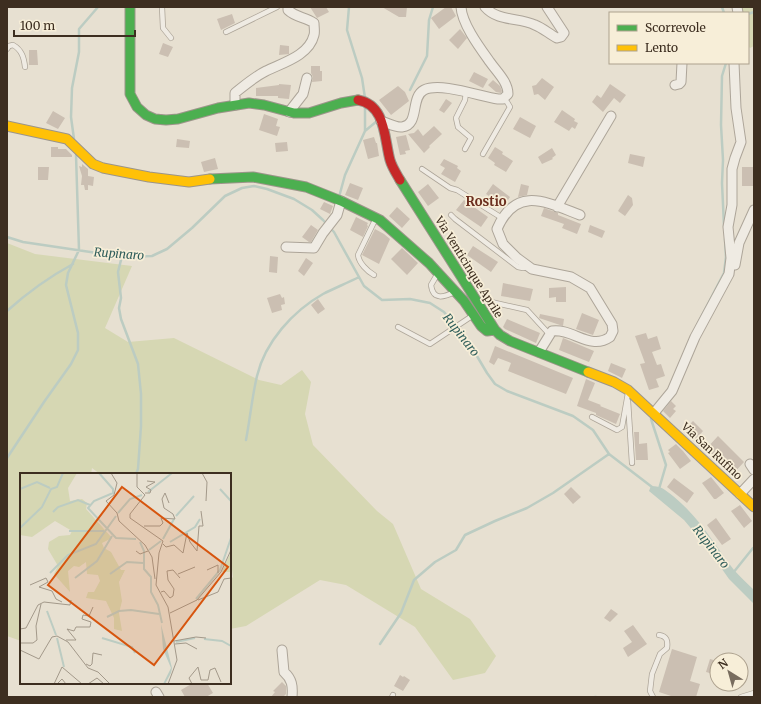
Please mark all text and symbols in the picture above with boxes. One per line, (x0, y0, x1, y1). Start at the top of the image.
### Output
scale bar (14, 12, 135, 38)
legend (609, 12, 749, 64)
text: 100 m (20, 18, 55, 33)
text: Scorrevole (645, 20, 706, 35)
text: Lento (645, 40, 678, 55)
district label: Rostio (465, 193, 507, 210)
street label: Via Venticinque Aprile (432, 213, 506, 320)
water label: Rupinaro (93, 244, 145, 263)
water label: Rupinaro (440, 310, 483, 359)
street label: Via San Rufino (678, 419, 746, 483)
inset map (20, 473, 231, 684)
water label: Rupinaro (690, 522, 733, 571)
north arrow (709, 652, 749, 692)
text: N (715, 656, 731, 672)

